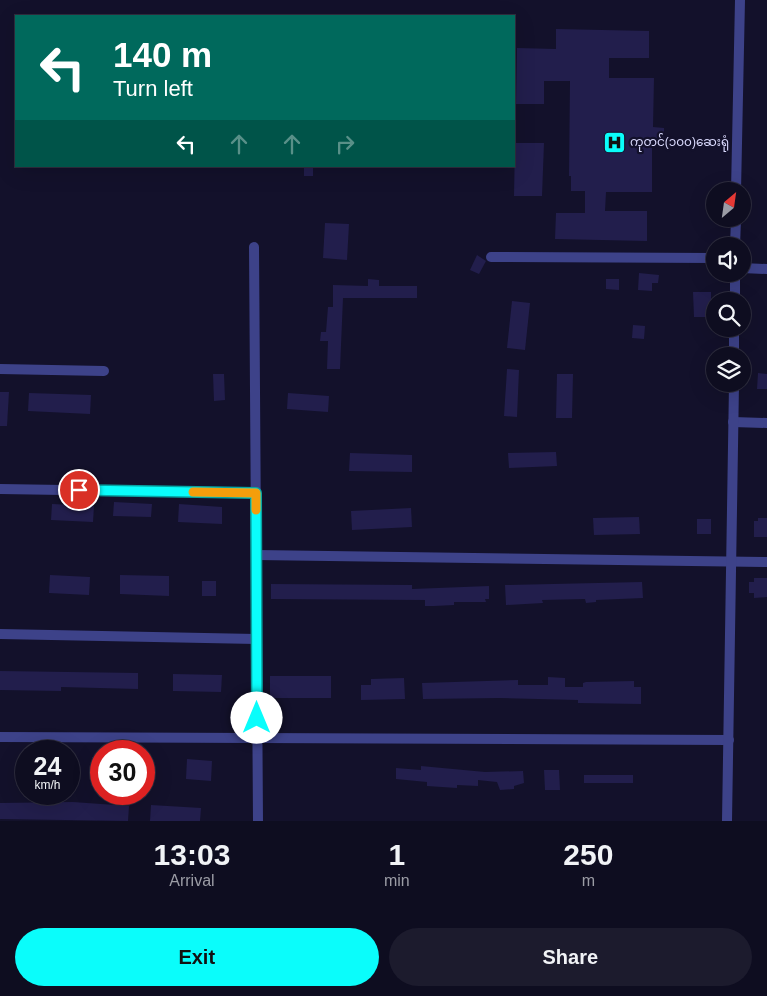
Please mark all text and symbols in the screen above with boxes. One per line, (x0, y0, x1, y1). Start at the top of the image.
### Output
icon: left (30, 35, 95, 100)
text: 140 m (113, 35, 212, 74)
text: Turn left (113, 76, 193, 101)
icon: left (172, 130, 200, 158)
icon: ahead (225, 130, 253, 158)
icon: ahead (278, 130, 306, 158)
icon: right (331, 130, 359, 158)
hospital icon: ကုတင်(၁၀၀)ဆေးရုံ (602, 130, 626, 154)
place label: ကုတင်(၁၀၀)ဆေးရုံ (630, 133, 729, 152)
north arrow (706, 182, 751, 228)
map controls (706, 182, 751, 392)
button: sound (706, 237, 751, 282)
button: search (706, 292, 751, 337)
button: layers (706, 347, 751, 392)
pin (58, 469, 100, 511)
icon: arrive (65, 476, 93, 504)
position arrow (230, 691, 282, 743)
speed limit sign: 30 (90, 740, 155, 805)
text: 24 (34, 752, 61, 780)
text: km/h (34, 778, 61, 792)
text: 13:03 (154, 838, 230, 871)
text: 1 (388, 838, 405, 871)
text: 250 (563, 838, 613, 871)
text: Arrival (169, 872, 215, 889)
text: min (384, 872, 410, 889)
text: m (582, 872, 595, 889)
button: Exit (15, 928, 379, 986)
button: Share (389, 928, 752, 986)

